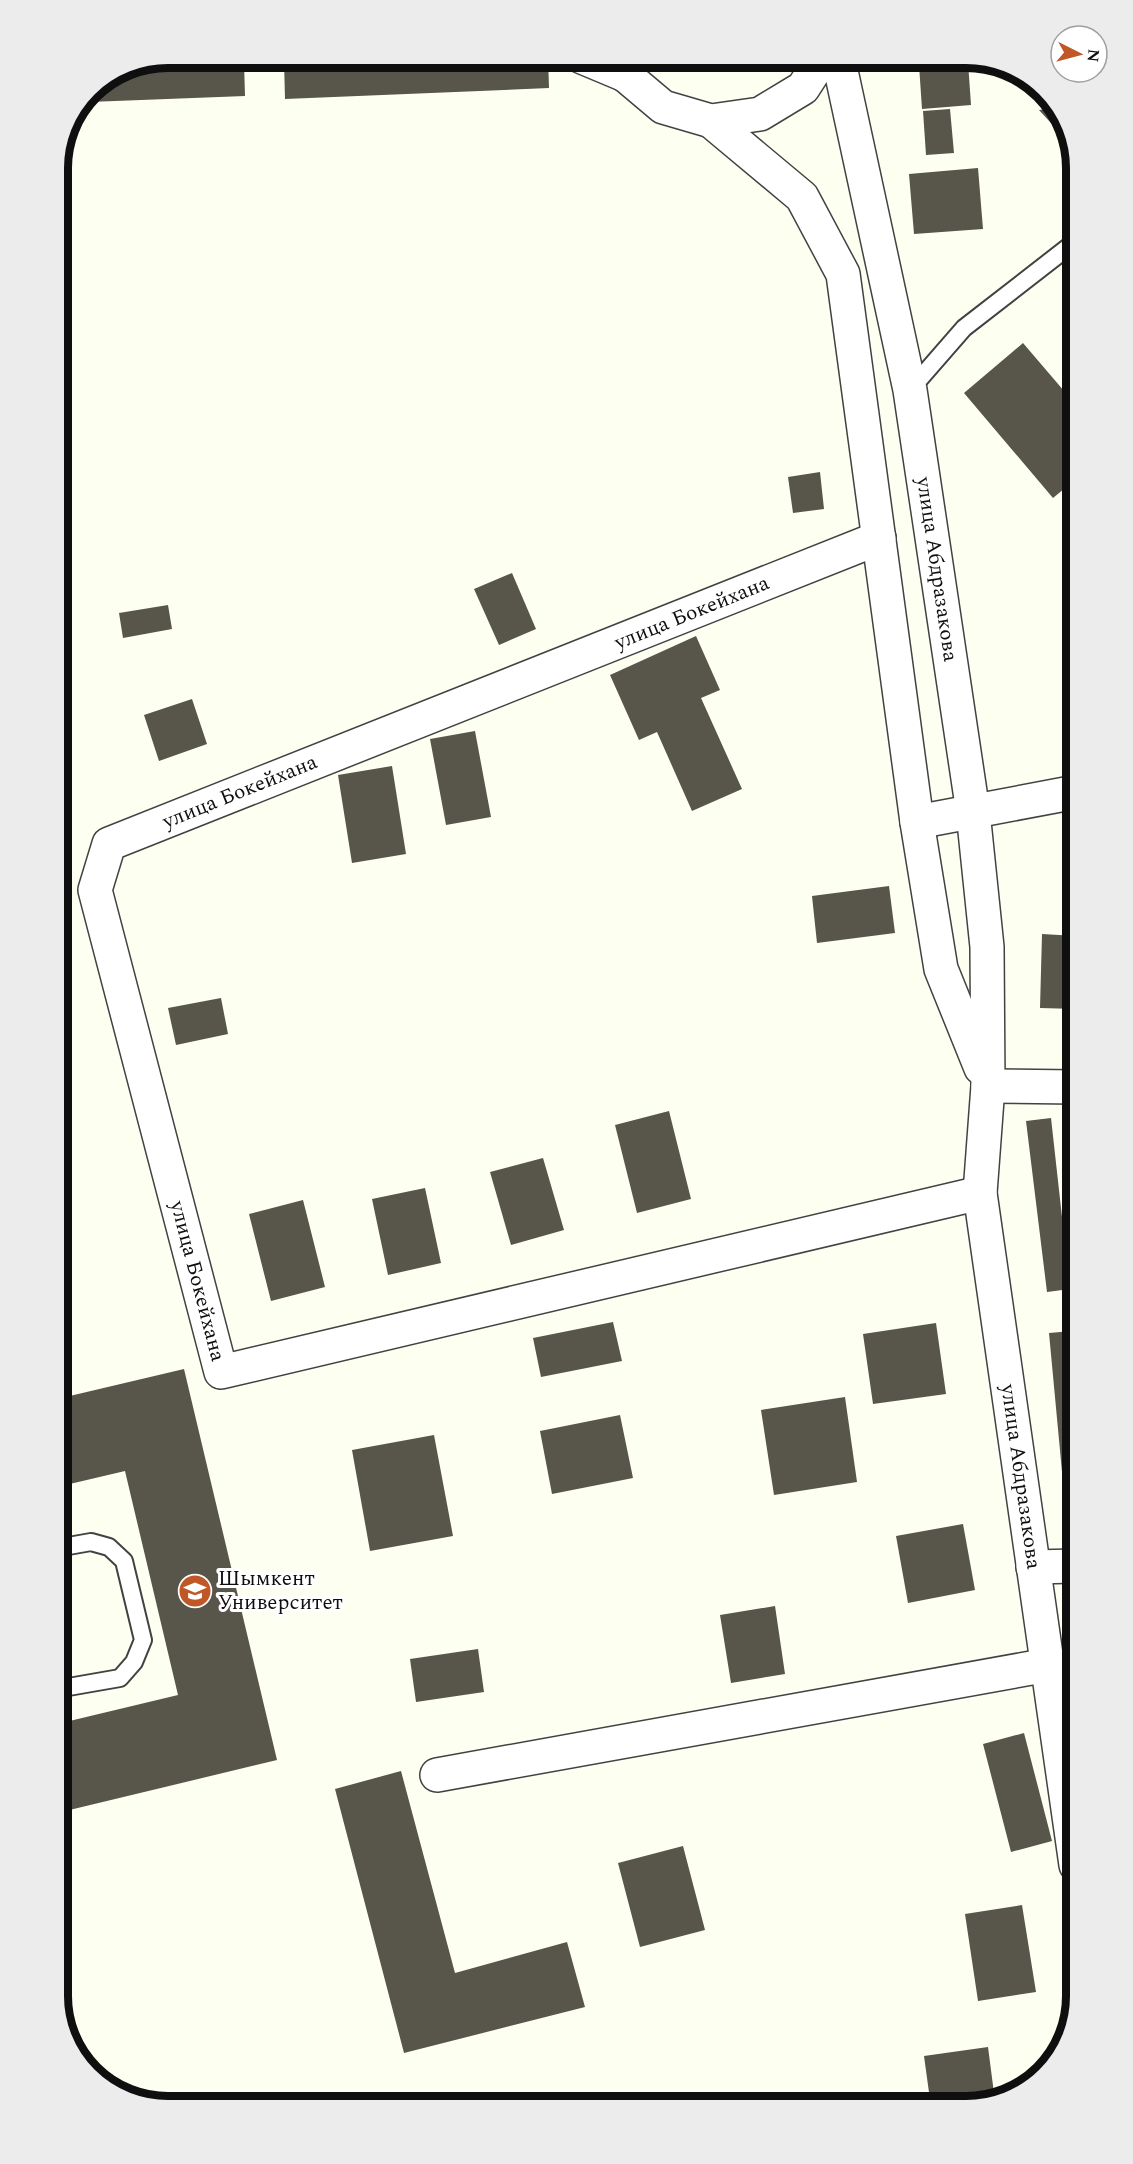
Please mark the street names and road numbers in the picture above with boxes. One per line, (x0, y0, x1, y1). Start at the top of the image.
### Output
street label: улица Абдразакова (907, 474, 966, 665)
street label: улица Бокейхана (609, 567, 775, 659)
street label: улица Бокейхана (157, 746, 323, 838)
street label: улица Бокейхана (161, 1196, 234, 1366)
street label: улица Абдразакова (991, 1381, 1050, 1572)

